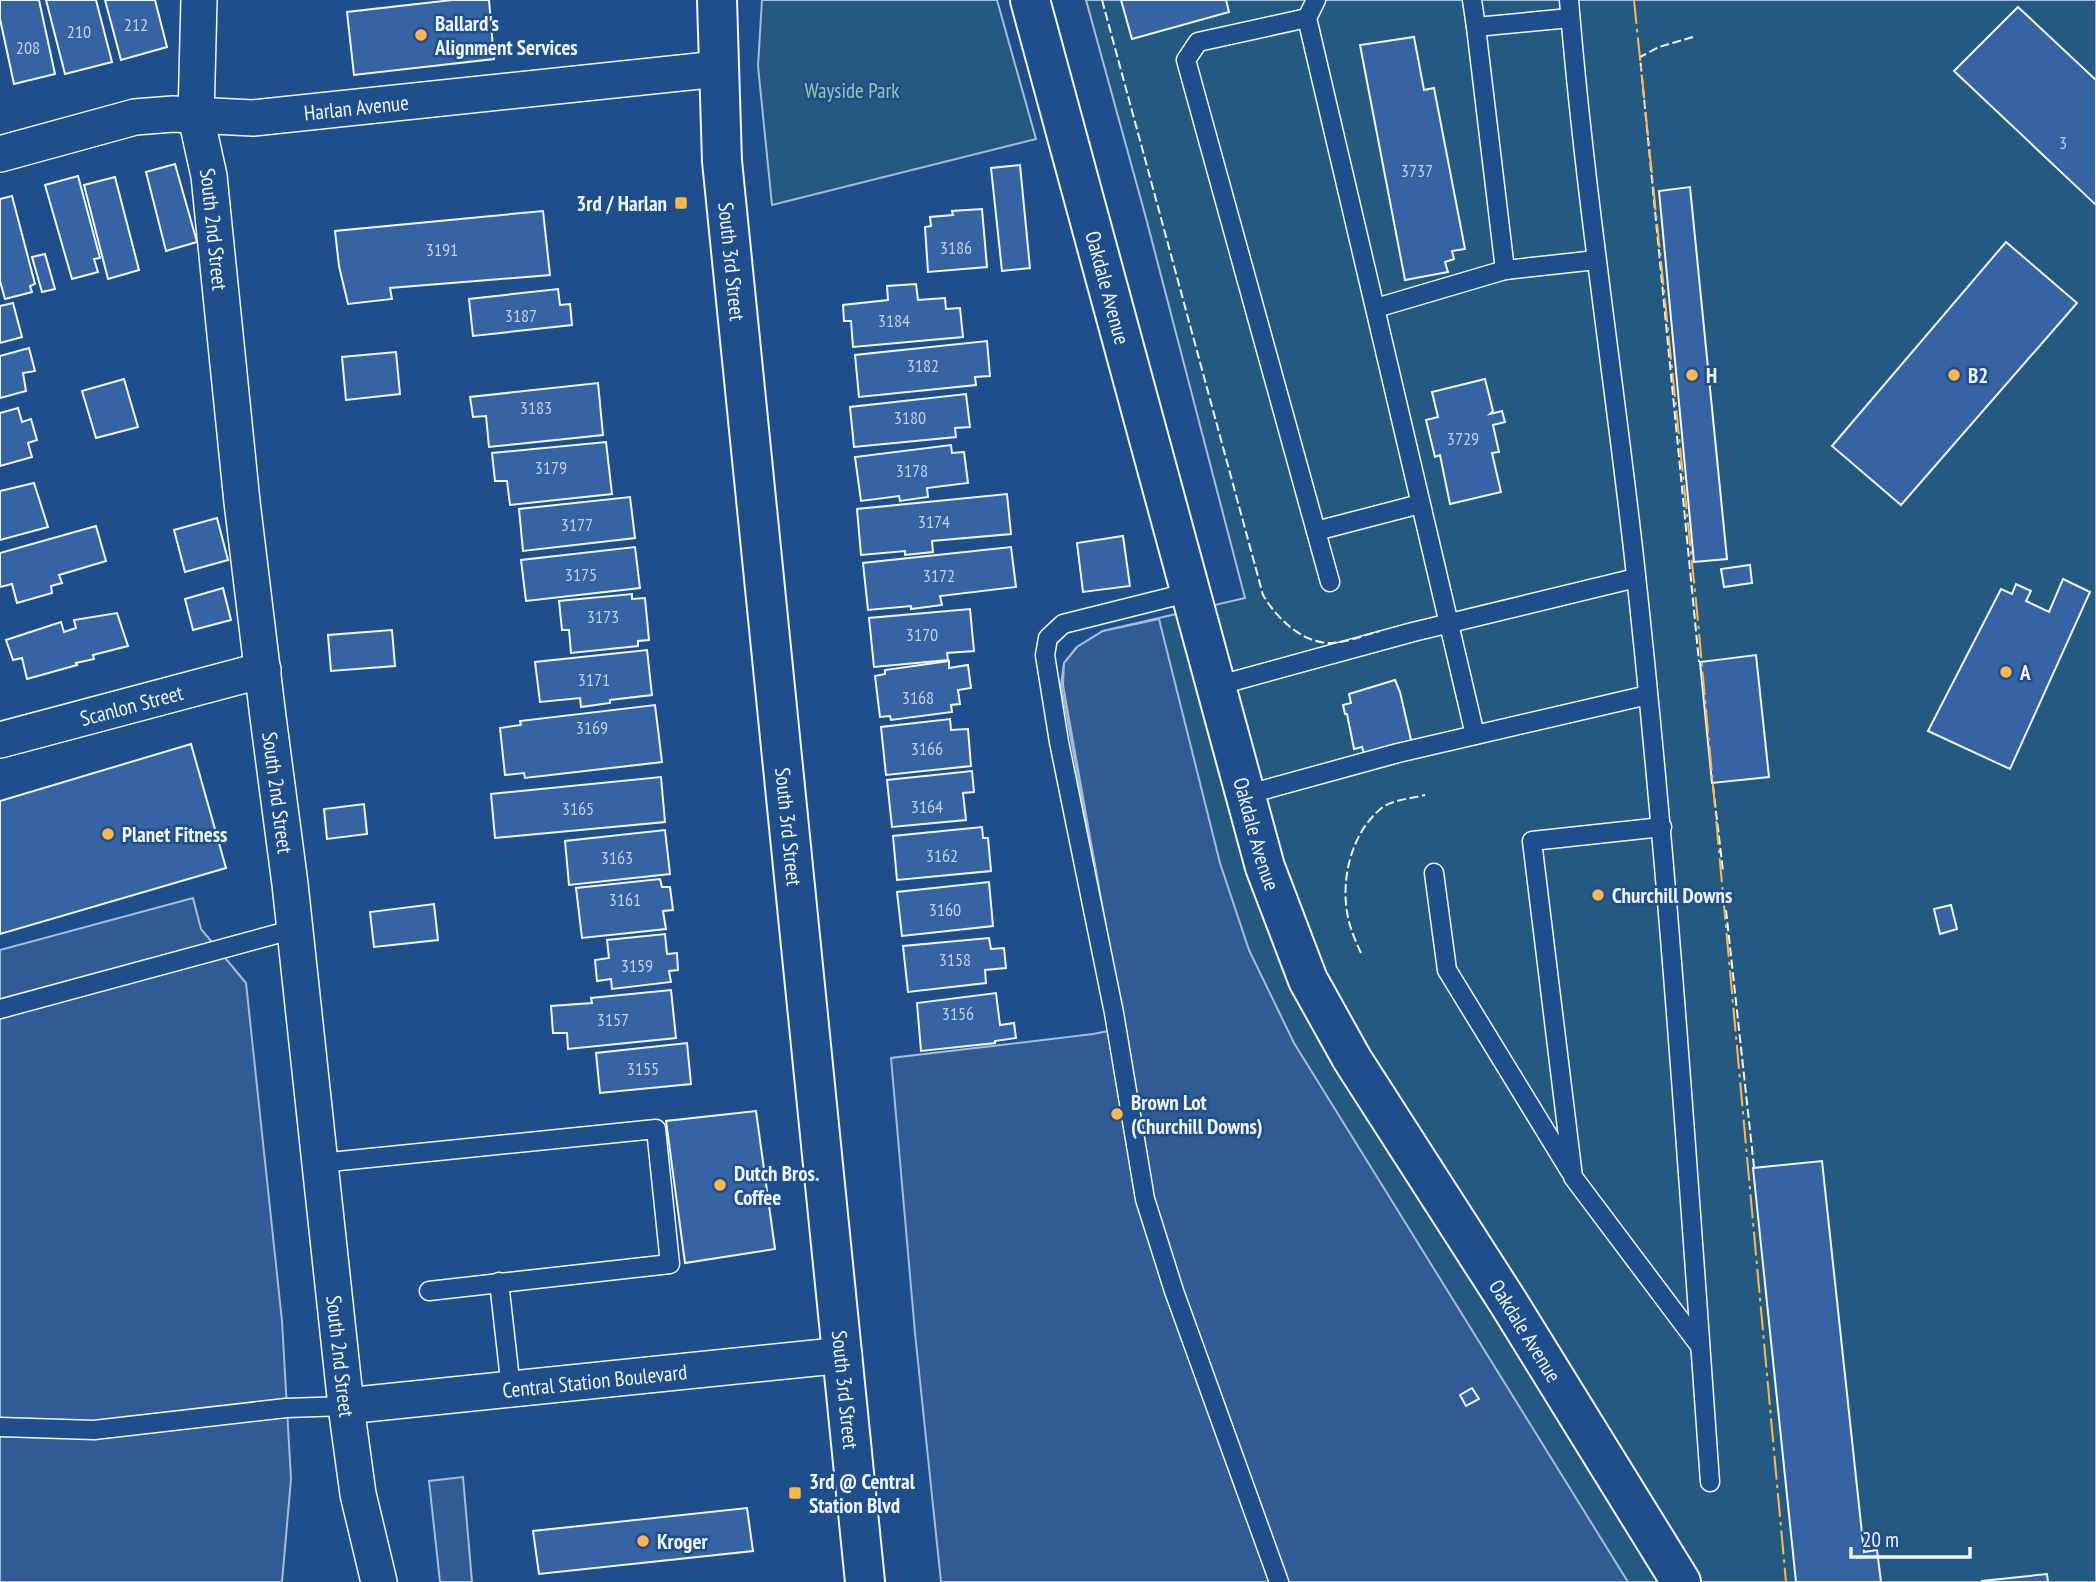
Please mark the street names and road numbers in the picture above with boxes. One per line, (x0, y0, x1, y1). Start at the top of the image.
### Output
street label: Harlan Avenue (303, 88, 410, 126)
street label: South 2nd Street (194, 166, 234, 292)
street label: South 3rd Street (713, 201, 752, 322)
street label: Oakdale Avenue (1080, 228, 1136, 347)
street label: Scanlon Street (77, 678, 186, 732)
street label: South 2nd Street (257, 730, 299, 855)
street label: South 3rd Street (770, 766, 808, 887)
street label: Oakdale Avenue (1228, 774, 1286, 894)
street label: Oakdale Avenue (1483, 1274, 1568, 1387)
street label: South 2nd Street (321, 1294, 361, 1419)
street label: South 3rd Street (826, 1329, 865, 1450)
street label: Central Station Boulevard (501, 1358, 688, 1403)

